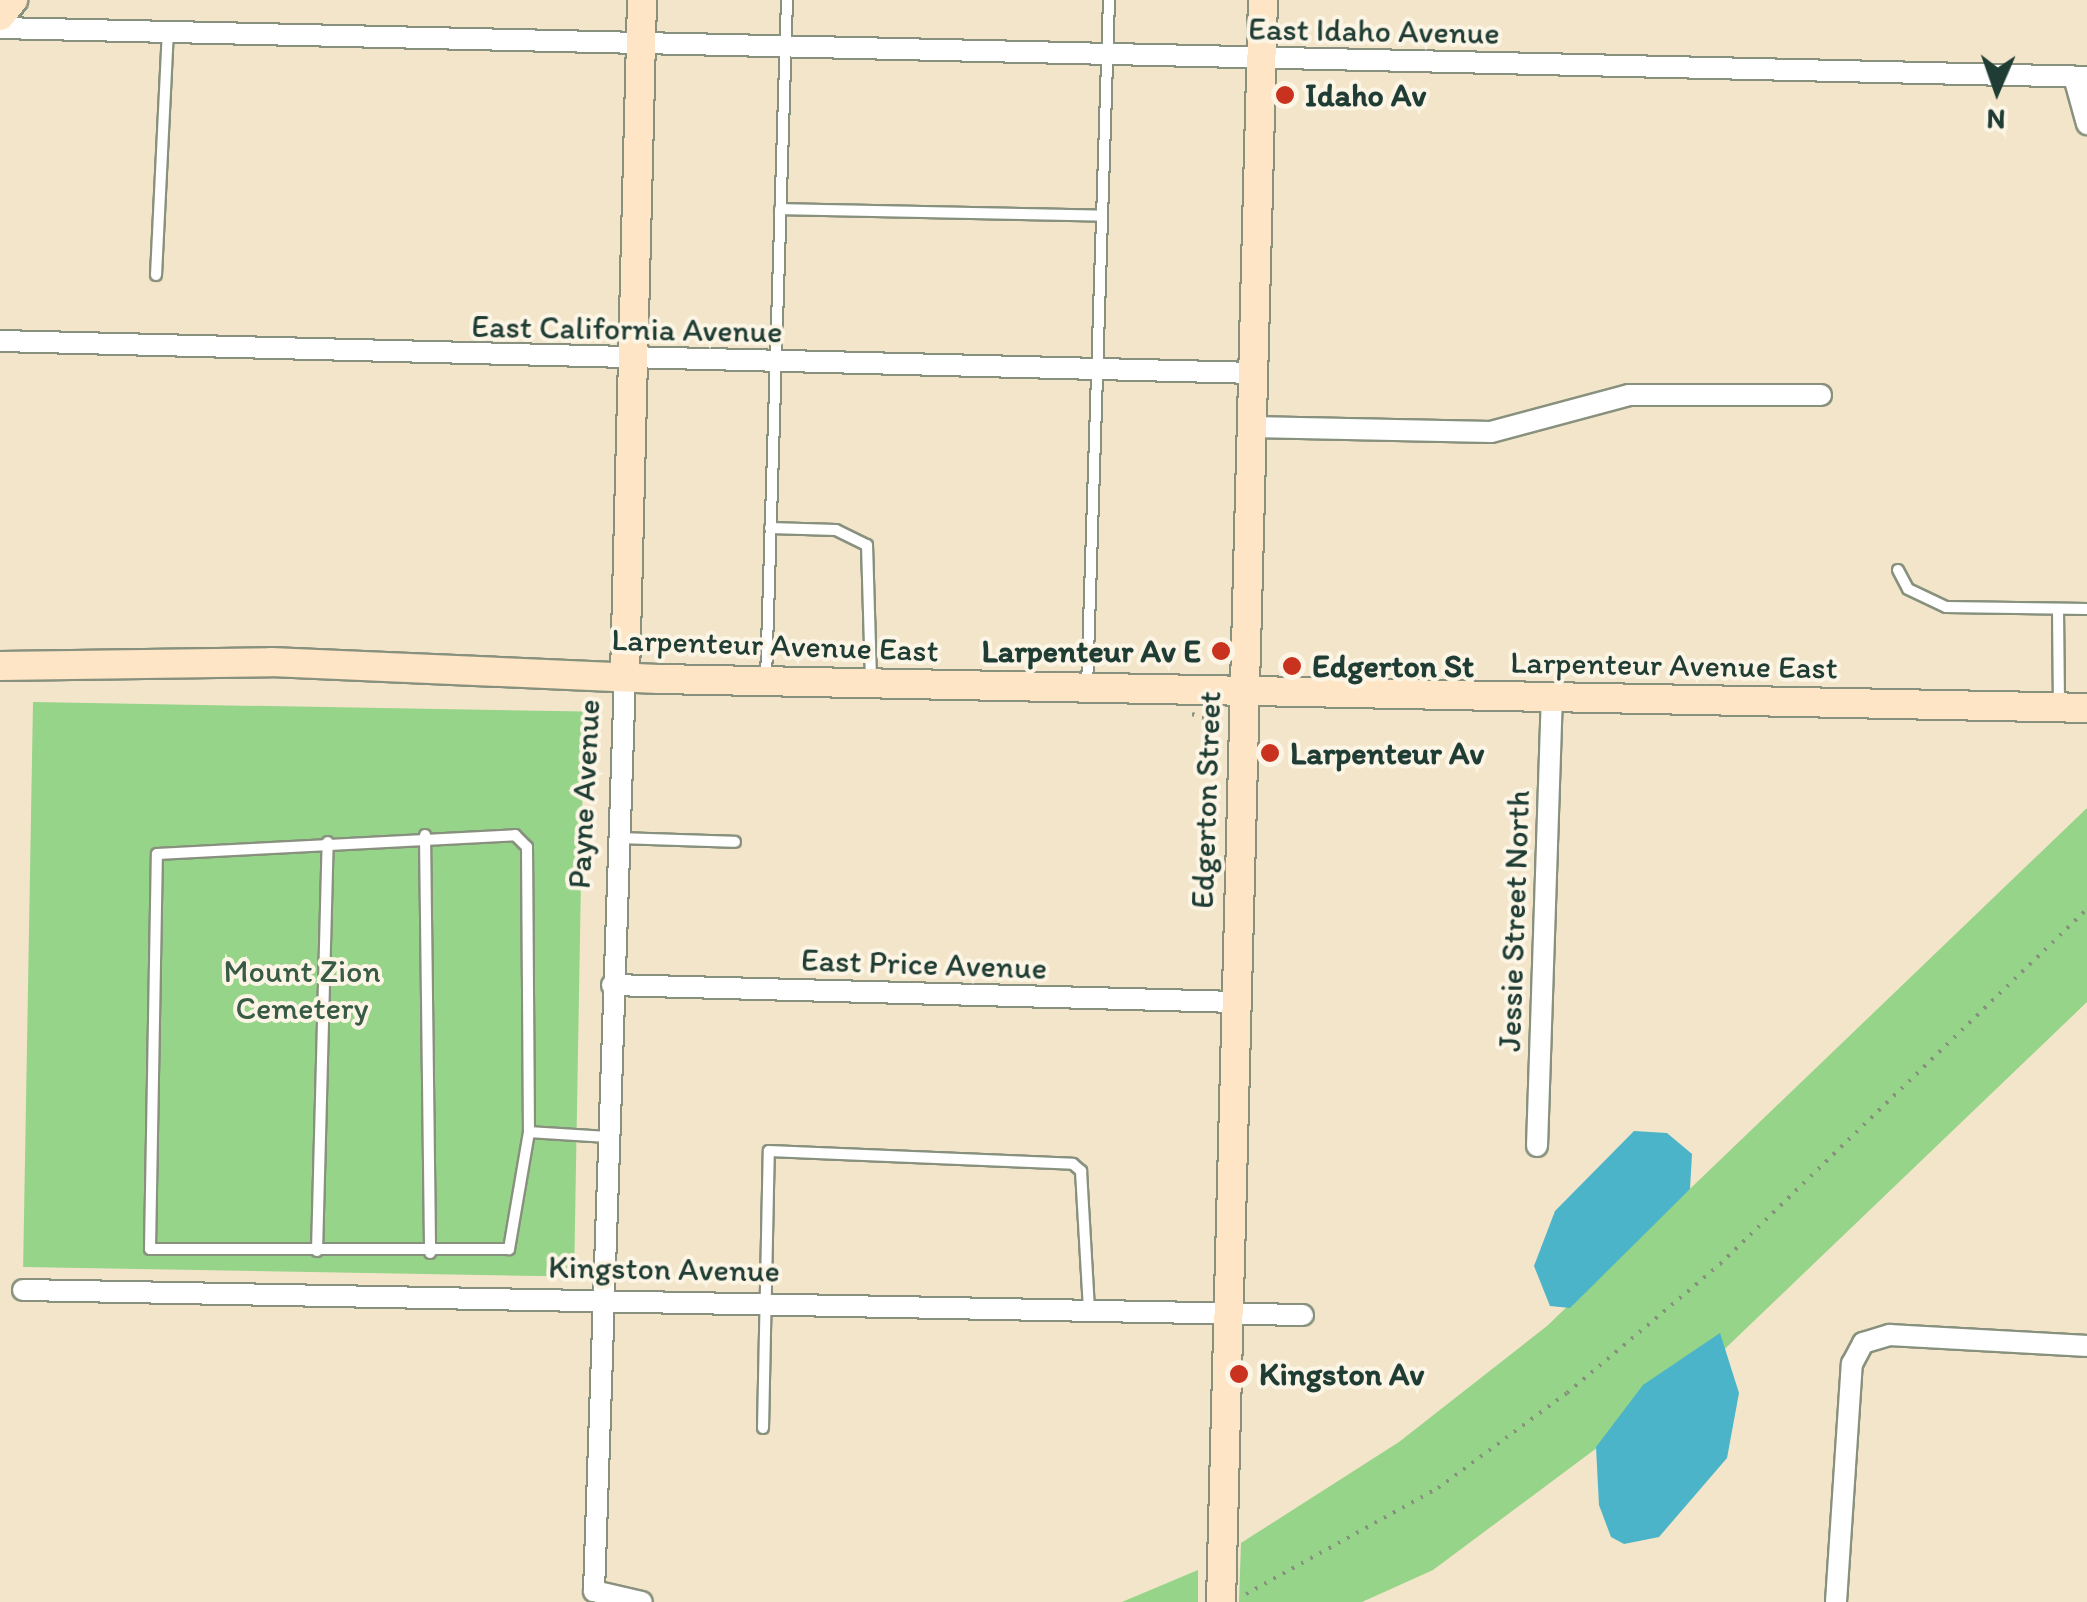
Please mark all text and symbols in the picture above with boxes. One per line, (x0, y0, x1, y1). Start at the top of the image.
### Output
street label: East Idaho Avenue (1247, 10, 1501, 52)
north arrow (1947, 40, 2047, 140)
place label: Idaho Av (1305, 76, 1426, 114)
marker: Idaho Av (1274, 84, 1296, 106)
text: N (1986, 103, 2006, 137)
street label: East California Avenue (470, 307, 784, 351)
street label: Larpenteur Avenue East (611, 620, 939, 670)
place label: Larpenteur Av E (982, 632, 1201, 670)
marker: Larpenteur Av E (1210, 640, 1232, 662)
street label: Larpenteur Avenue East (1510, 643, 1838, 687)
place label: Edgerton St (1312, 647, 1474, 685)
marker: Edgerton St (1281, 655, 1303, 677)
street label: Edgerton Street (1183, 691, 1229, 909)
street label: Payne Avenue (560, 699, 608, 889)
place label: Larpenteur Av (1290, 734, 1484, 772)
marker: Larpenteur Av (1259, 742, 1281, 764)
street label: Jessie Street North (1490, 790, 1538, 1052)
street label: East Price Avenue (801, 941, 1047, 987)
park label: Mount Zion Cemetery (224, 953, 380, 1028)
street label: Kingston Avenue (549, 1248, 779, 1290)
place label: Kingston Av (1259, 1355, 1424, 1393)
marker: Kingston Av (1228, 1363, 1250, 1385)

